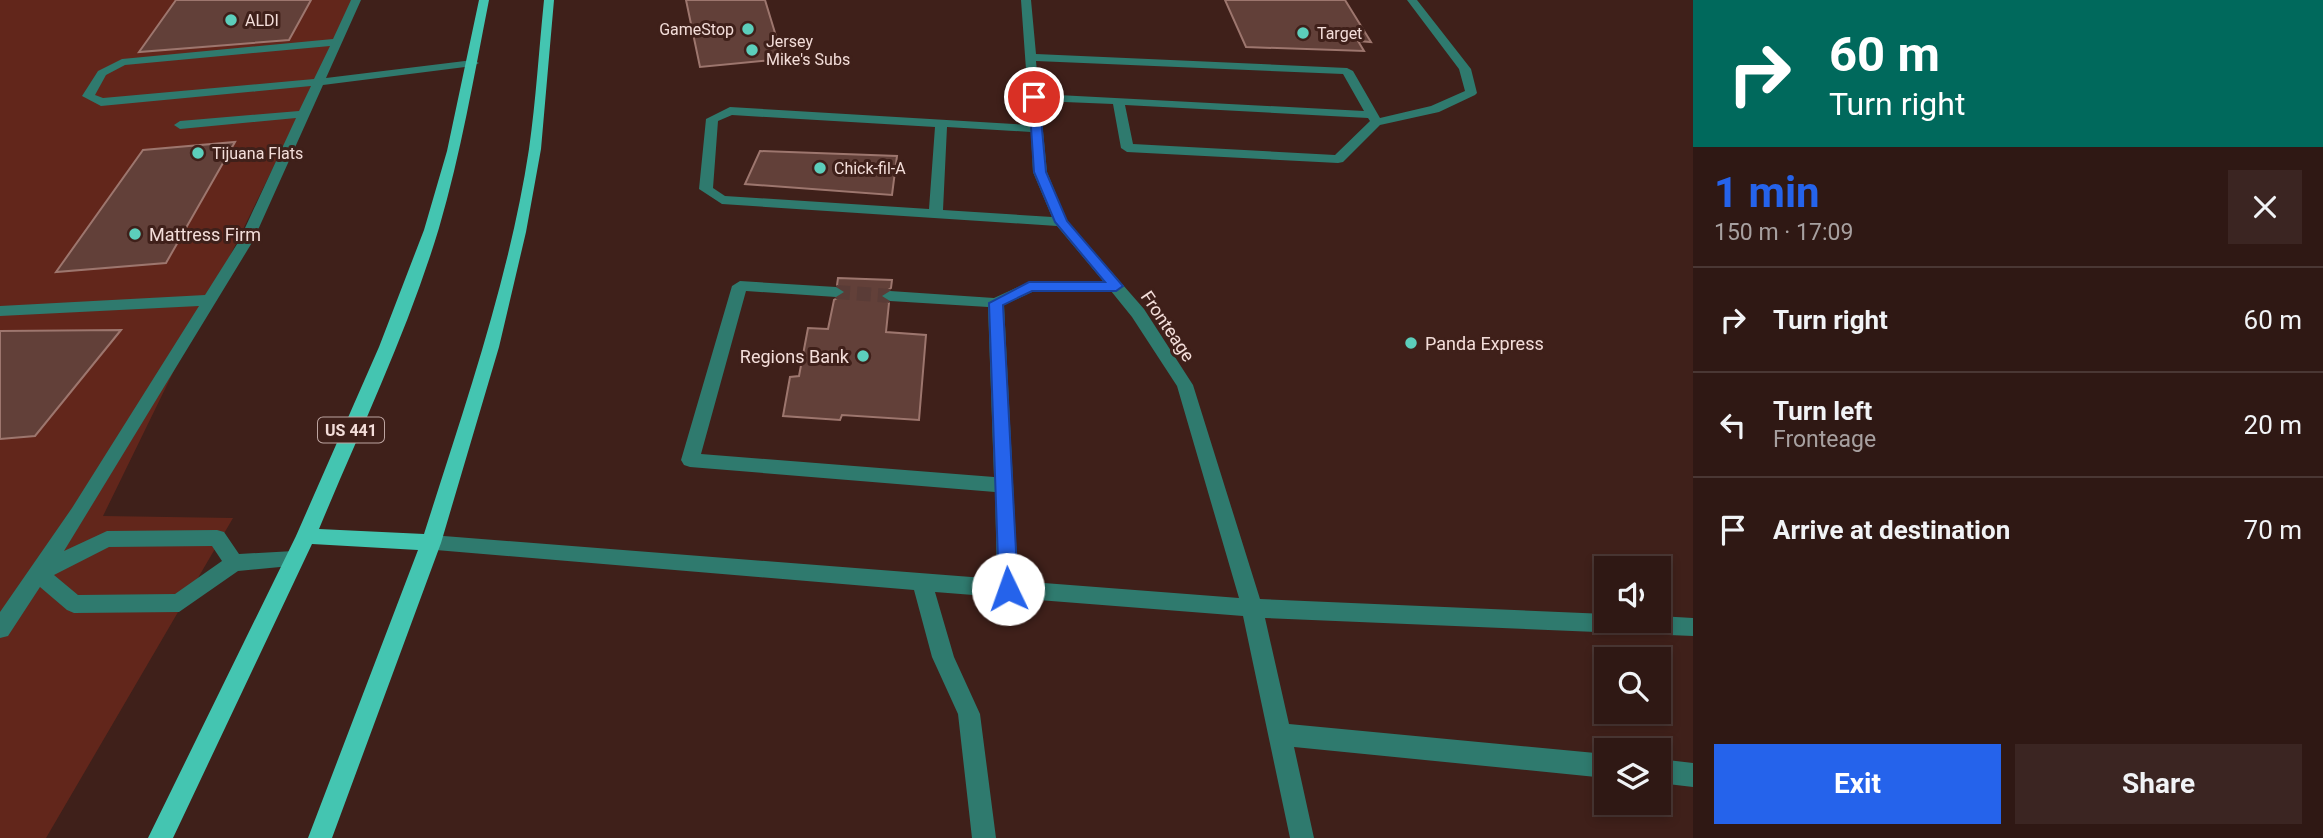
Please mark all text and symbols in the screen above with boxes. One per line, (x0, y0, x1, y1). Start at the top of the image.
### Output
place label: ALDI (245, 11, 279, 30)
marker: ALDI (223, 12, 239, 28)
place label: GameStop (659, 20, 734, 39)
marker: GameStop (740, 21, 756, 37)
place label: Target (1317, 24, 1362, 43)
marker: Target (1295, 25, 1311, 41)
text: 60 m (1829, 26, 1940, 83)
icon: right (1714, 28, 1805, 119)
place label: Jersey Mike's Subs (766, 32, 850, 69)
marker: Jersey Mike's Subs (744, 42, 760, 58)
pin (1004, 67, 1064, 127)
icon: arrive (1015, 78, 1053, 116)
text: Turn right (1829, 85, 1965, 123)
place label: Tijuana Flats (212, 144, 303, 163)
marker: Tijuana Flats (190, 145, 206, 161)
place label: Chick-fil-A (834, 159, 906, 178)
marker: Chick-fil-A (812, 160, 828, 176)
text: 1 min (1714, 168, 1820, 217)
button: close (2228, 170, 2302, 244)
text: 150 m · 17:09 (1714, 219, 1853, 246)
place label: Mattress Firm (149, 224, 261, 245)
marker: Mattress Firm (127, 226, 143, 242)
street label: Fronteage (1137, 287, 1199, 365)
icon: right (1714, 301, 1752, 339)
text: Turn right (1773, 305, 1888, 335)
text: 60 m (2244, 305, 2302, 335)
place label: Panda Express (1425, 333, 1544, 354)
marker: Panda Express (1403, 335, 1419, 351)
place label: Regions Bank (740, 346, 850, 367)
marker: Regions Bank (855, 348, 871, 364)
text: Turn left (1773, 396, 1872, 426)
icon: left (1714, 406, 1752, 444)
text: 20 m (2244, 410, 2302, 440)
road number: US 441 (318, 418, 384, 442)
text: Fronteage (1773, 426, 1876, 453)
icon: arrive (1714, 511, 1752, 549)
text: Arrive at destination (1773, 515, 2010, 545)
text: 70 m (2244, 515, 2302, 545)
position arrow (971, 552, 1045, 626)
map controls (1594, 556, 1671, 815)
button: sound (1594, 556, 1671, 633)
button: search (1594, 647, 1671, 724)
button: layers (1594, 738, 1671, 815)
button: Exit (1714, 744, 2001, 824)
button: Share (2015, 744, 2302, 824)

